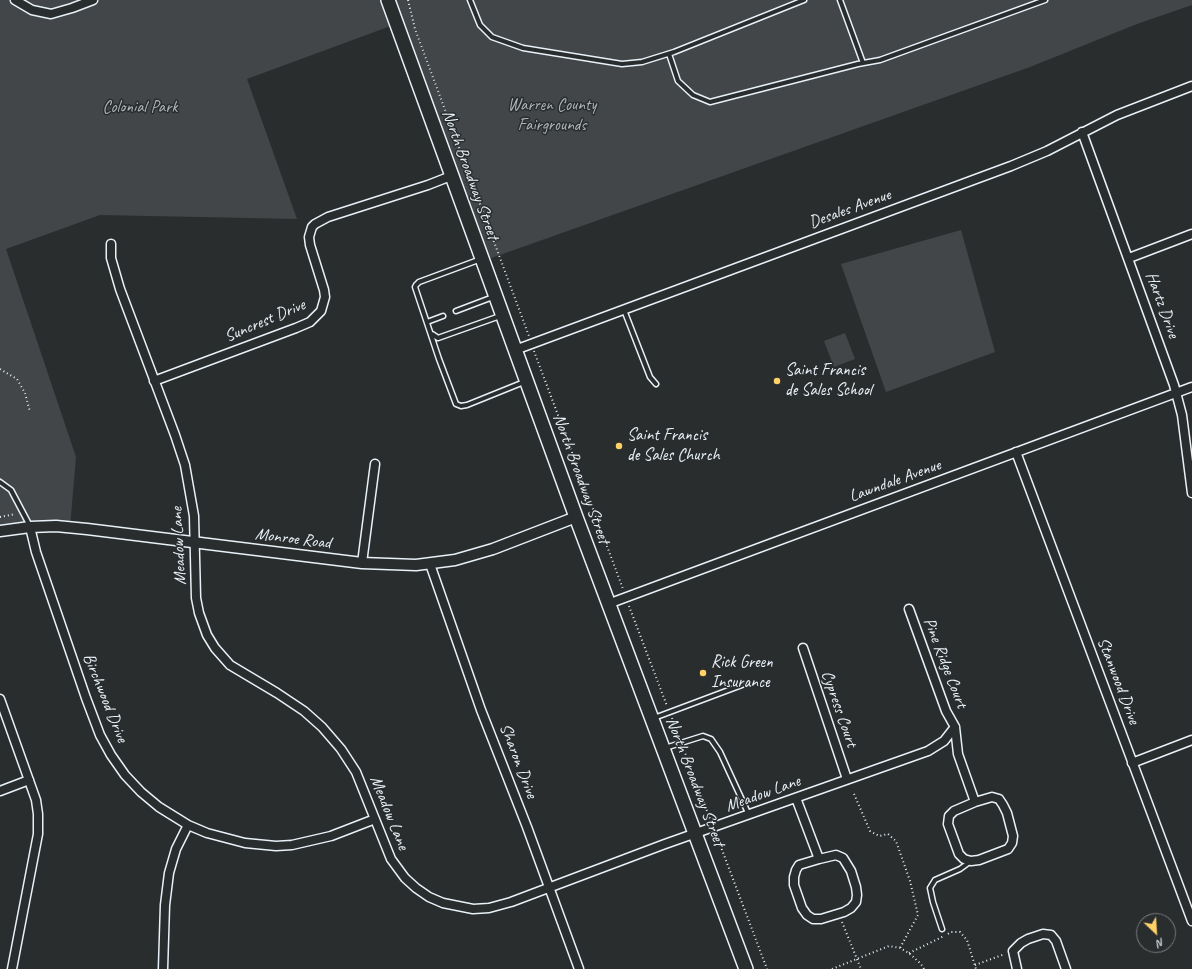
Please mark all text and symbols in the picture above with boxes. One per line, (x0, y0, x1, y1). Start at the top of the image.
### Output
park label: Warren County Fairgrounds (508, 96, 596, 136)
park label: Colonial Park (102, 98, 178, 118)
street label: North Broadway Street (437, 107, 503, 243)
street label: Desales Avenue (806, 185, 894, 233)
street label: Hartz Drive (1141, 269, 1183, 341)
street label: Suncrest Drive (222, 295, 308, 347)
place label: Saint Francis de Sales School (785, 361, 872, 401)
marker: Saint Francis de Sales School (772, 376, 782, 386)
street label: North Broadway Street (548, 411, 614, 547)
place label: Saint Francis de Sales Church (627, 426, 720, 466)
marker: Saint Francis de Sales Church (614, 441, 624, 451)
street label: Lawndale Avenue (846, 455, 944, 507)
street label: Meadow Lane (167, 507, 191, 585)
street label: Monroe Road (254, 524, 332, 554)
street label: Pine Ridge Court (918, 615, 972, 711)
street label: Stanwood Drive (1092, 635, 1144, 727)
street label: Birchwood Drive (78, 651, 132, 745)
place label: Rick Green Insurance (711, 653, 773, 693)
marker: Rick Green Insurance (698, 668, 708, 678)
street label: Cypress Court (816, 668, 862, 750)
street label: North Broadway Street (661, 714, 729, 850)
street label: Sharon Drive (494, 721, 542, 801)
street label: Meadow Lane (723, 771, 803, 817)
street label: Meadow Lane (365, 773, 413, 853)
north arrow (1136, 913, 1176, 953)
text: N (1155, 935, 1167, 951)

